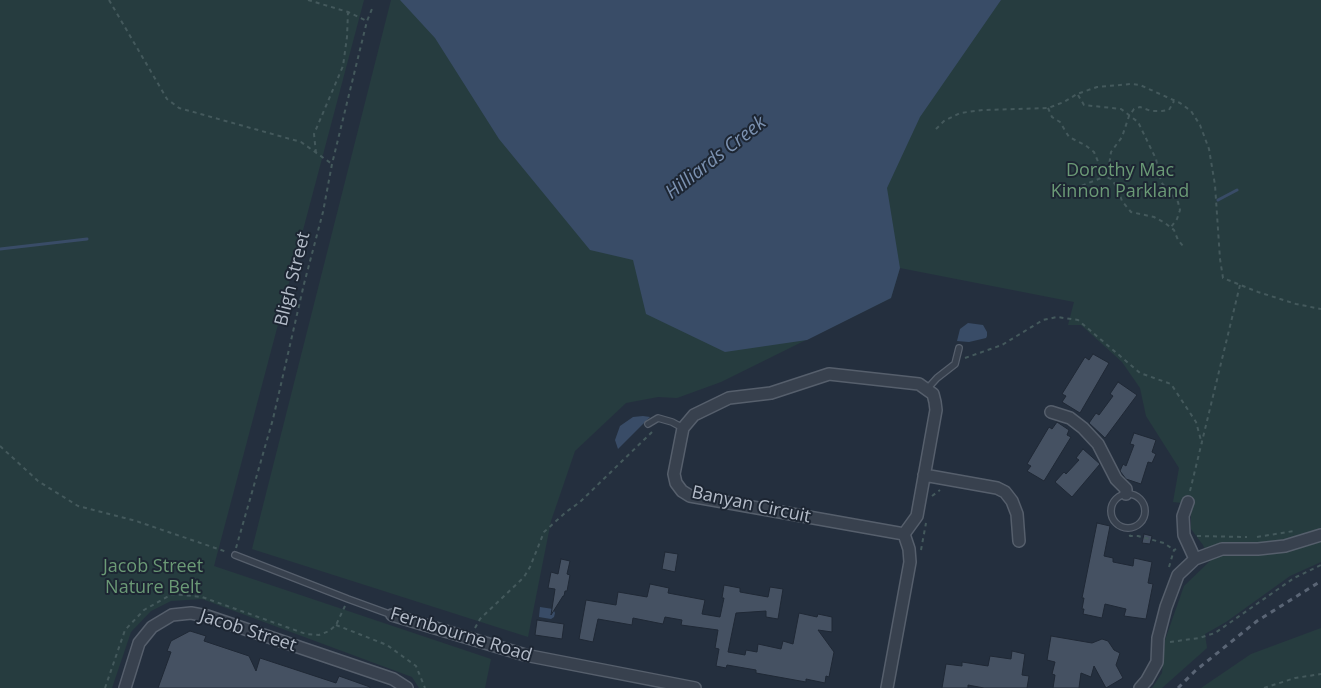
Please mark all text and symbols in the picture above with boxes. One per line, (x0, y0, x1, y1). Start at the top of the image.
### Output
water label: Hilliards Creek (661, 112, 771, 204)
park label: Dorothy Mac Kinnon Parkland (1051, 160, 1189, 202)
street label: Bligh Street (271, 230, 315, 328)
street label: Banyan Circuit (689, 482, 813, 528)
park label: Jacob Street Nature Belt (103, 556, 203, 598)
street label: Fernbourne Road (388, 603, 534, 667)
street label: Jacob Street (197, 605, 299, 657)

